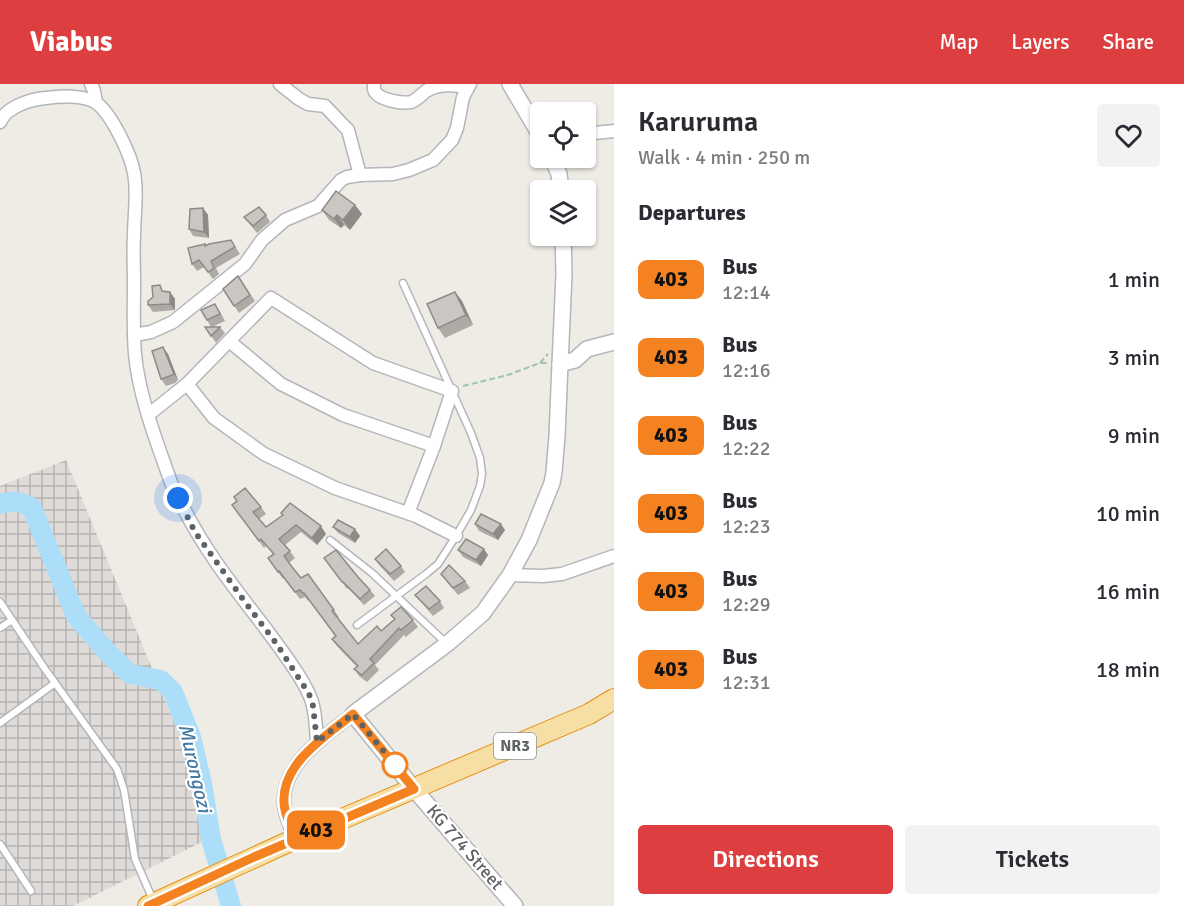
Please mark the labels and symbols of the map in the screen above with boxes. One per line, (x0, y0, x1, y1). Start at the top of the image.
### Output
your location (163, 483, 193, 513)
water label: Murongozi (173, 721, 218, 816)
road number: NR3 (494, 733, 536, 759)
unlabelled marker (382, 752, 408, 778)
street label: KG 774 Street (422, 800, 508, 894)
line badge: 403 (282, 810, 350, 850)

